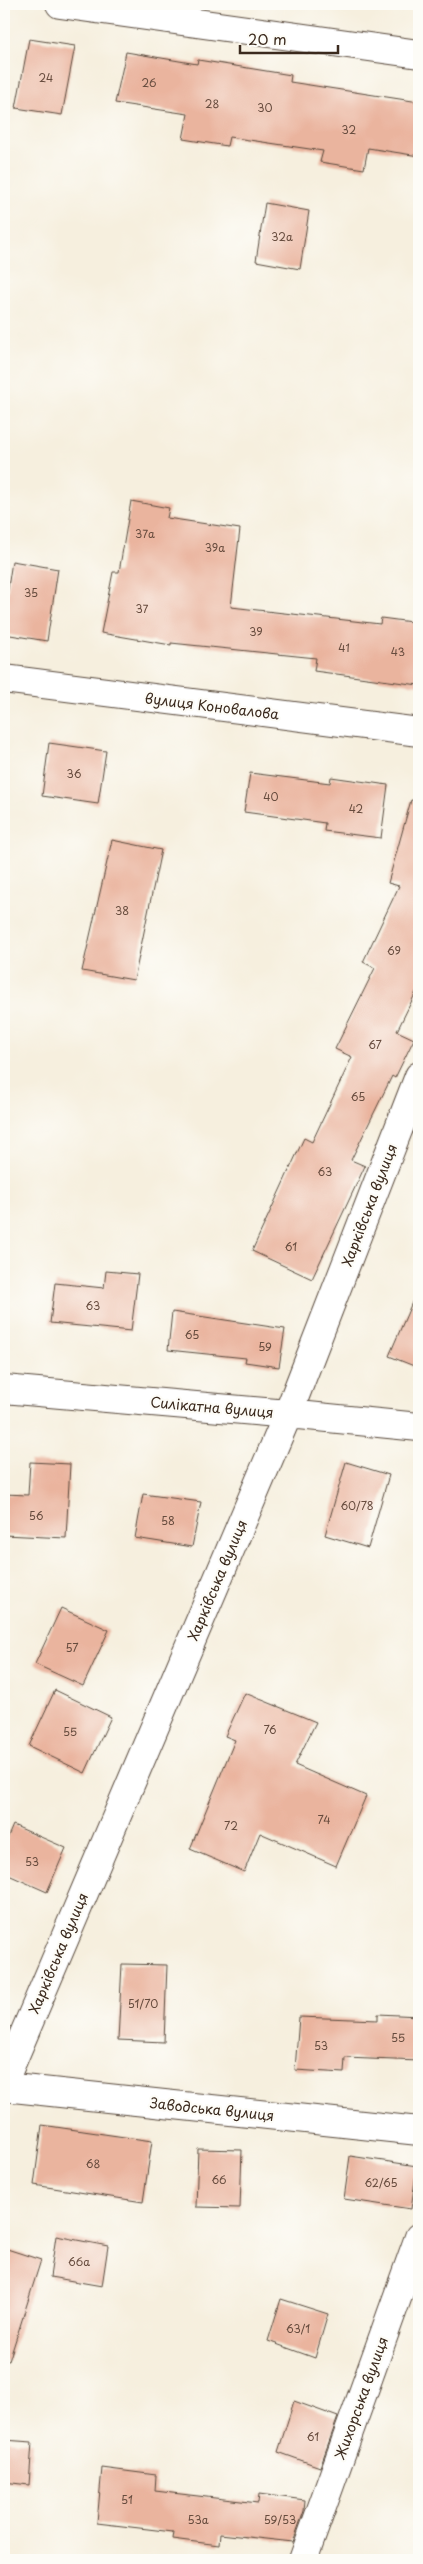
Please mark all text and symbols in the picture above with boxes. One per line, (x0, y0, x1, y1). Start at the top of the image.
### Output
scale bar (240, 22, 338, 54)
text: 20 m (248, 27, 287, 50)
house number: 24 (39, 69, 53, 86)
house number: 26 (141, 74, 157, 91)
house number: 28 (205, 95, 219, 112)
house number: 30 (257, 99, 273, 116)
house number: 32 (342, 121, 357, 138)
house number: 32а (271, 228, 293, 245)
house number: 37а (135, 525, 155, 542)
house number: 39а (205, 539, 225, 556)
house number: 35 (24, 584, 38, 601)
house number: 37 (136, 600, 149, 617)
house number: 39 (249, 623, 263, 640)
house number: 41 (338, 639, 350, 656)
house number: 43 (391, 643, 405, 660)
street label: вулиця Коновалова (144, 687, 281, 725)
house number: 36 (67, 765, 82, 782)
house number: 40 (263, 788, 279, 805)
house number: 42 (349, 800, 364, 817)
house number: 38 (115, 902, 129, 919)
house number: 69 (387, 942, 401, 959)
house number: 67 (368, 1036, 382, 1053)
house number: 65 (351, 1088, 365, 1105)
street label: Харківська вулиця (336, 1141, 402, 1269)
house number: 63 (318, 1163, 332, 1180)
house number: 61 (285, 1238, 297, 1255)
house number: 63 (86, 1297, 100, 1314)
house number: 65 (185, 1326, 199, 1343)
house number: 59 (258, 1338, 272, 1355)
street label: Силікатна вулиця (150, 1391, 274, 1423)
house number: 60/78 (340, 1497, 374, 1514)
house number: 56 (29, 1507, 44, 1524)
house number: 58 (161, 1512, 175, 1529)
street label: Харківська вулиця (182, 1516, 252, 1644)
house number: 57 (65, 1639, 79, 1656)
house number: 76 (263, 1721, 277, 1738)
house number: 55 (63, 1723, 77, 1740)
house number: 74 (317, 1811, 331, 1828)
house number: 72 (224, 1817, 238, 1834)
house number: 53 (25, 1853, 39, 1870)
street label: Харківська вулиця (23, 1889, 93, 2017)
house number: 51/70 (128, 1995, 158, 2012)
house number: 55 (391, 2029, 405, 2046)
house number: 53 (314, 2037, 328, 2054)
street label: Заводська вулиця (149, 2092, 275, 2126)
house number: 68 (86, 2155, 100, 2172)
house number: 66 (211, 2171, 227, 2188)
house number: 62/65 (365, 2174, 397, 2191)
house number: 66а (68, 2253, 90, 2270)
house number: 63/1 (286, 2320, 310, 2337)
street label: Жихорська вулиця (329, 2334, 393, 2462)
house number: 61 (307, 2428, 319, 2445)
house number: 51 (121, 2491, 133, 2508)
house number: 53а (188, 2511, 209, 2528)
house number: 59/53 (264, 2511, 296, 2528)

